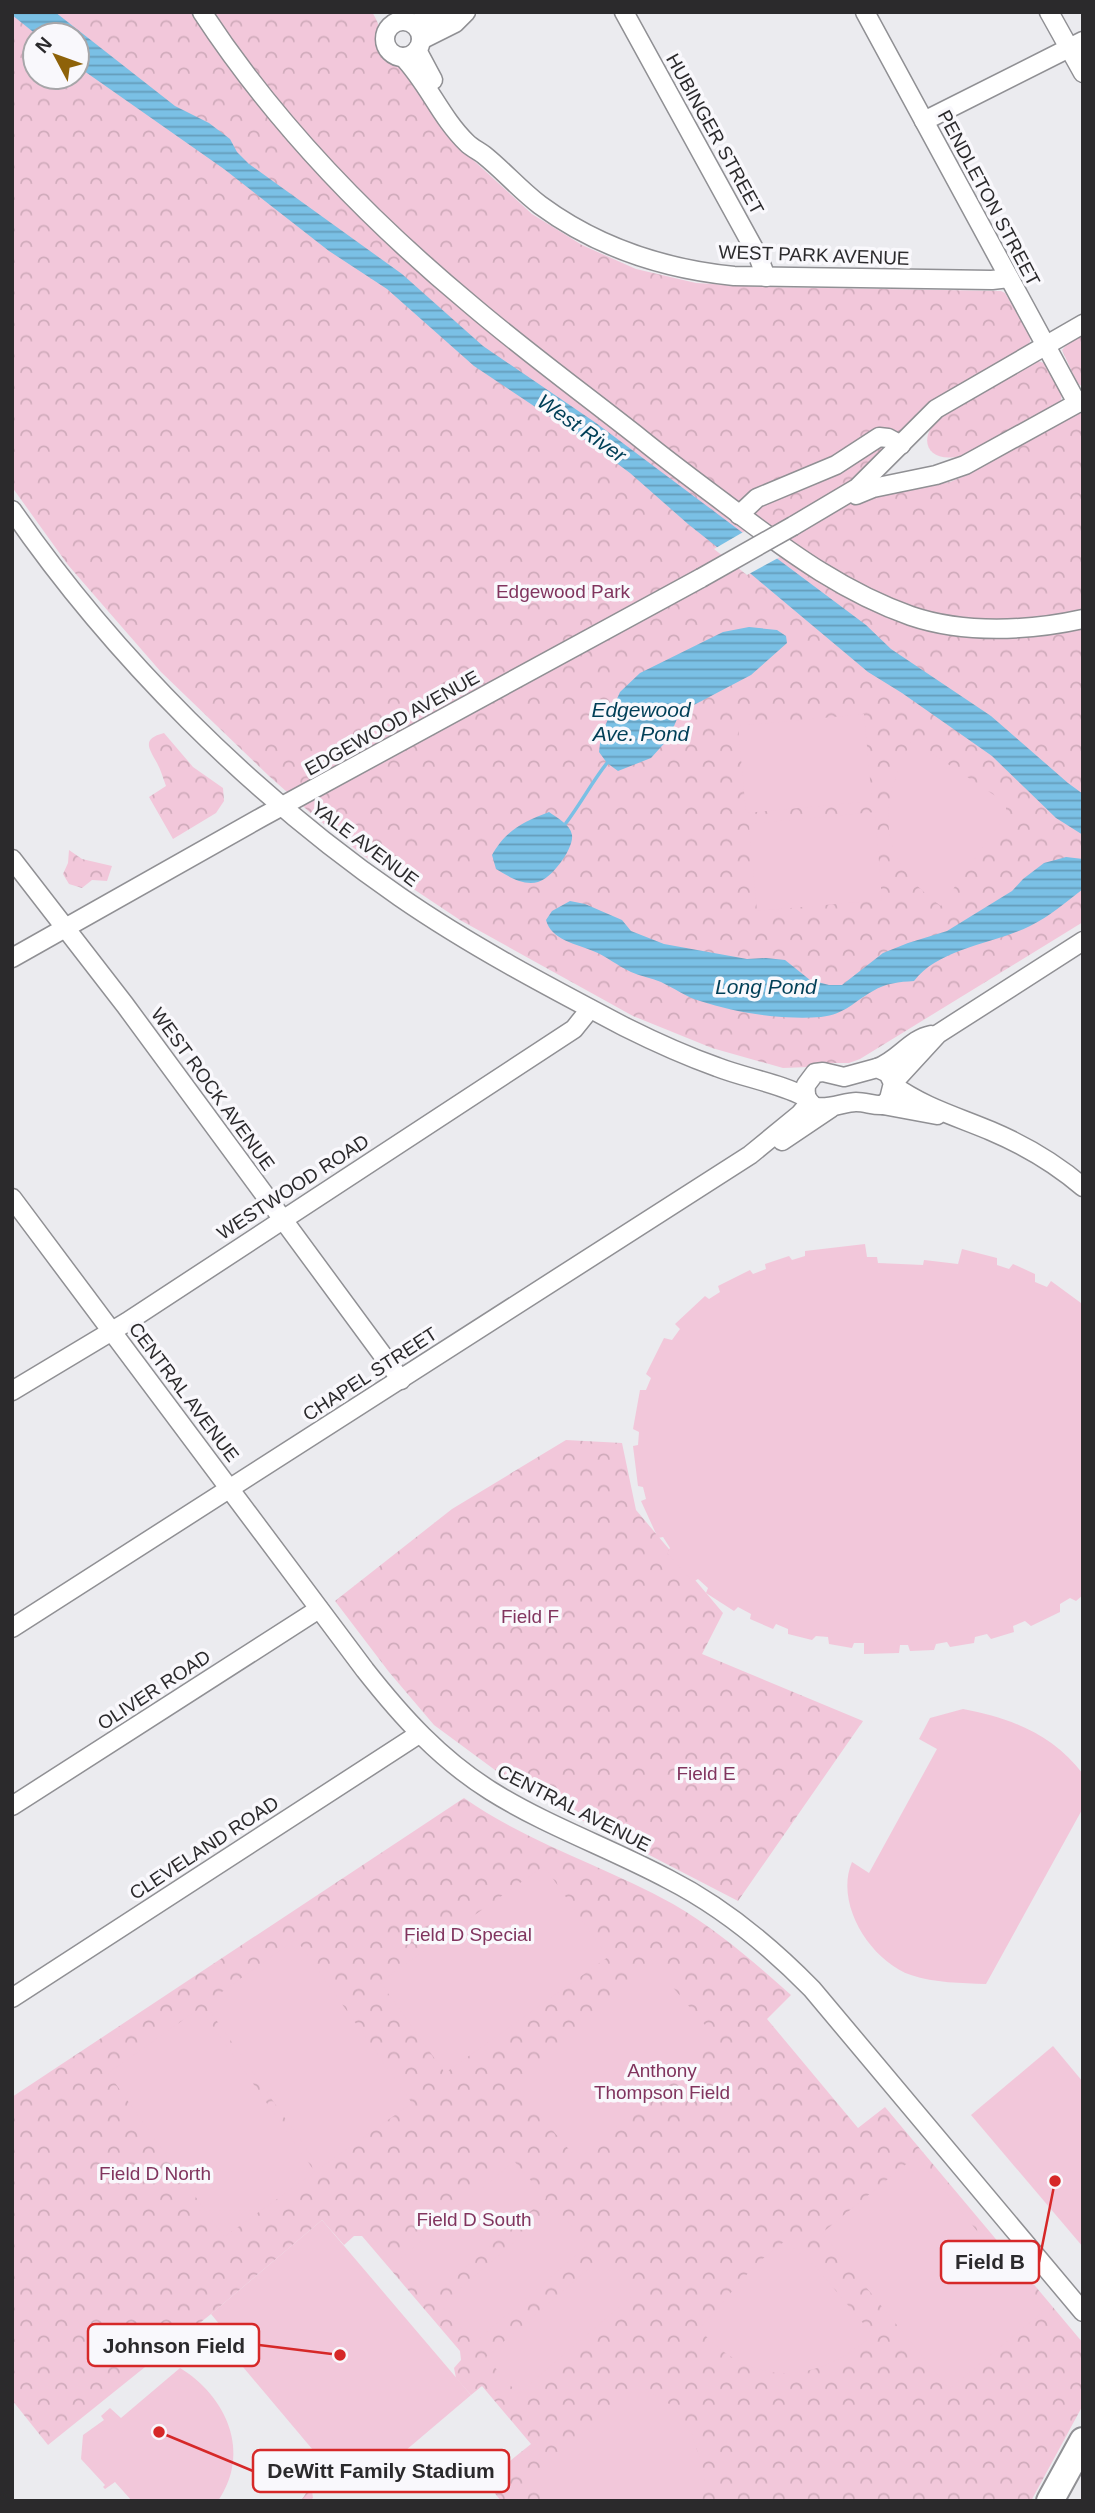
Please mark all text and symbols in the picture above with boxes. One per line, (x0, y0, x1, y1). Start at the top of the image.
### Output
north arrow (21, 21, 91, 91)
text: N (31, 33, 56, 57)
street label: HUBINGER STREET (662, 50, 768, 218)
street label: PENDLETON STREET (934, 107, 1044, 290)
street label: WEST PARK AVENUE (718, 241, 910, 269)
water label: West River (534, 389, 631, 467)
park label: Edgewood Park (496, 581, 631, 602)
street label: EDGEWOOD AVENUE (301, 666, 483, 780)
water label: Edgewood Ave. Pond (591, 698, 692, 745)
street label: YALE AVENUE (308, 797, 422, 891)
water label: Long Pond (715, 975, 818, 998)
street label: WEST ROCK AVENUE (147, 1004, 279, 1174)
street label: WESTWOOD ROAD (213, 1130, 373, 1244)
street label: CENTRAL AVENUE (125, 1318, 243, 1466)
street label: CHAPEL STREET (299, 1323, 441, 1425)
park label: Field F (501, 1606, 559, 1627)
street label: OLIVER ROAD (94, 1646, 214, 1734)
street label: CENTRAL AVENUE (494, 1760, 654, 1856)
park label: Field E (676, 1763, 736, 1784)
street label: CLEVELAND ROAD (126, 1792, 282, 1904)
park label: Field D Special (404, 1924, 532, 1945)
park label: Anthony Thompson Field (594, 2060, 730, 2103)
park label: Field D North (99, 2163, 211, 2184)
park label: Field D South (416, 2209, 532, 2230)
callout: Field B (941, 2241, 1039, 2283)
text: Field B (955, 2250, 1025, 2273)
callout: Johnson Field (88, 2324, 259, 2366)
text: Johnson Field (103, 2334, 245, 2357)
callout: DeWitt Family Stadium (253, 2450, 509, 2492)
text: DeWitt Family Stadium (267, 2459, 495, 2482)

